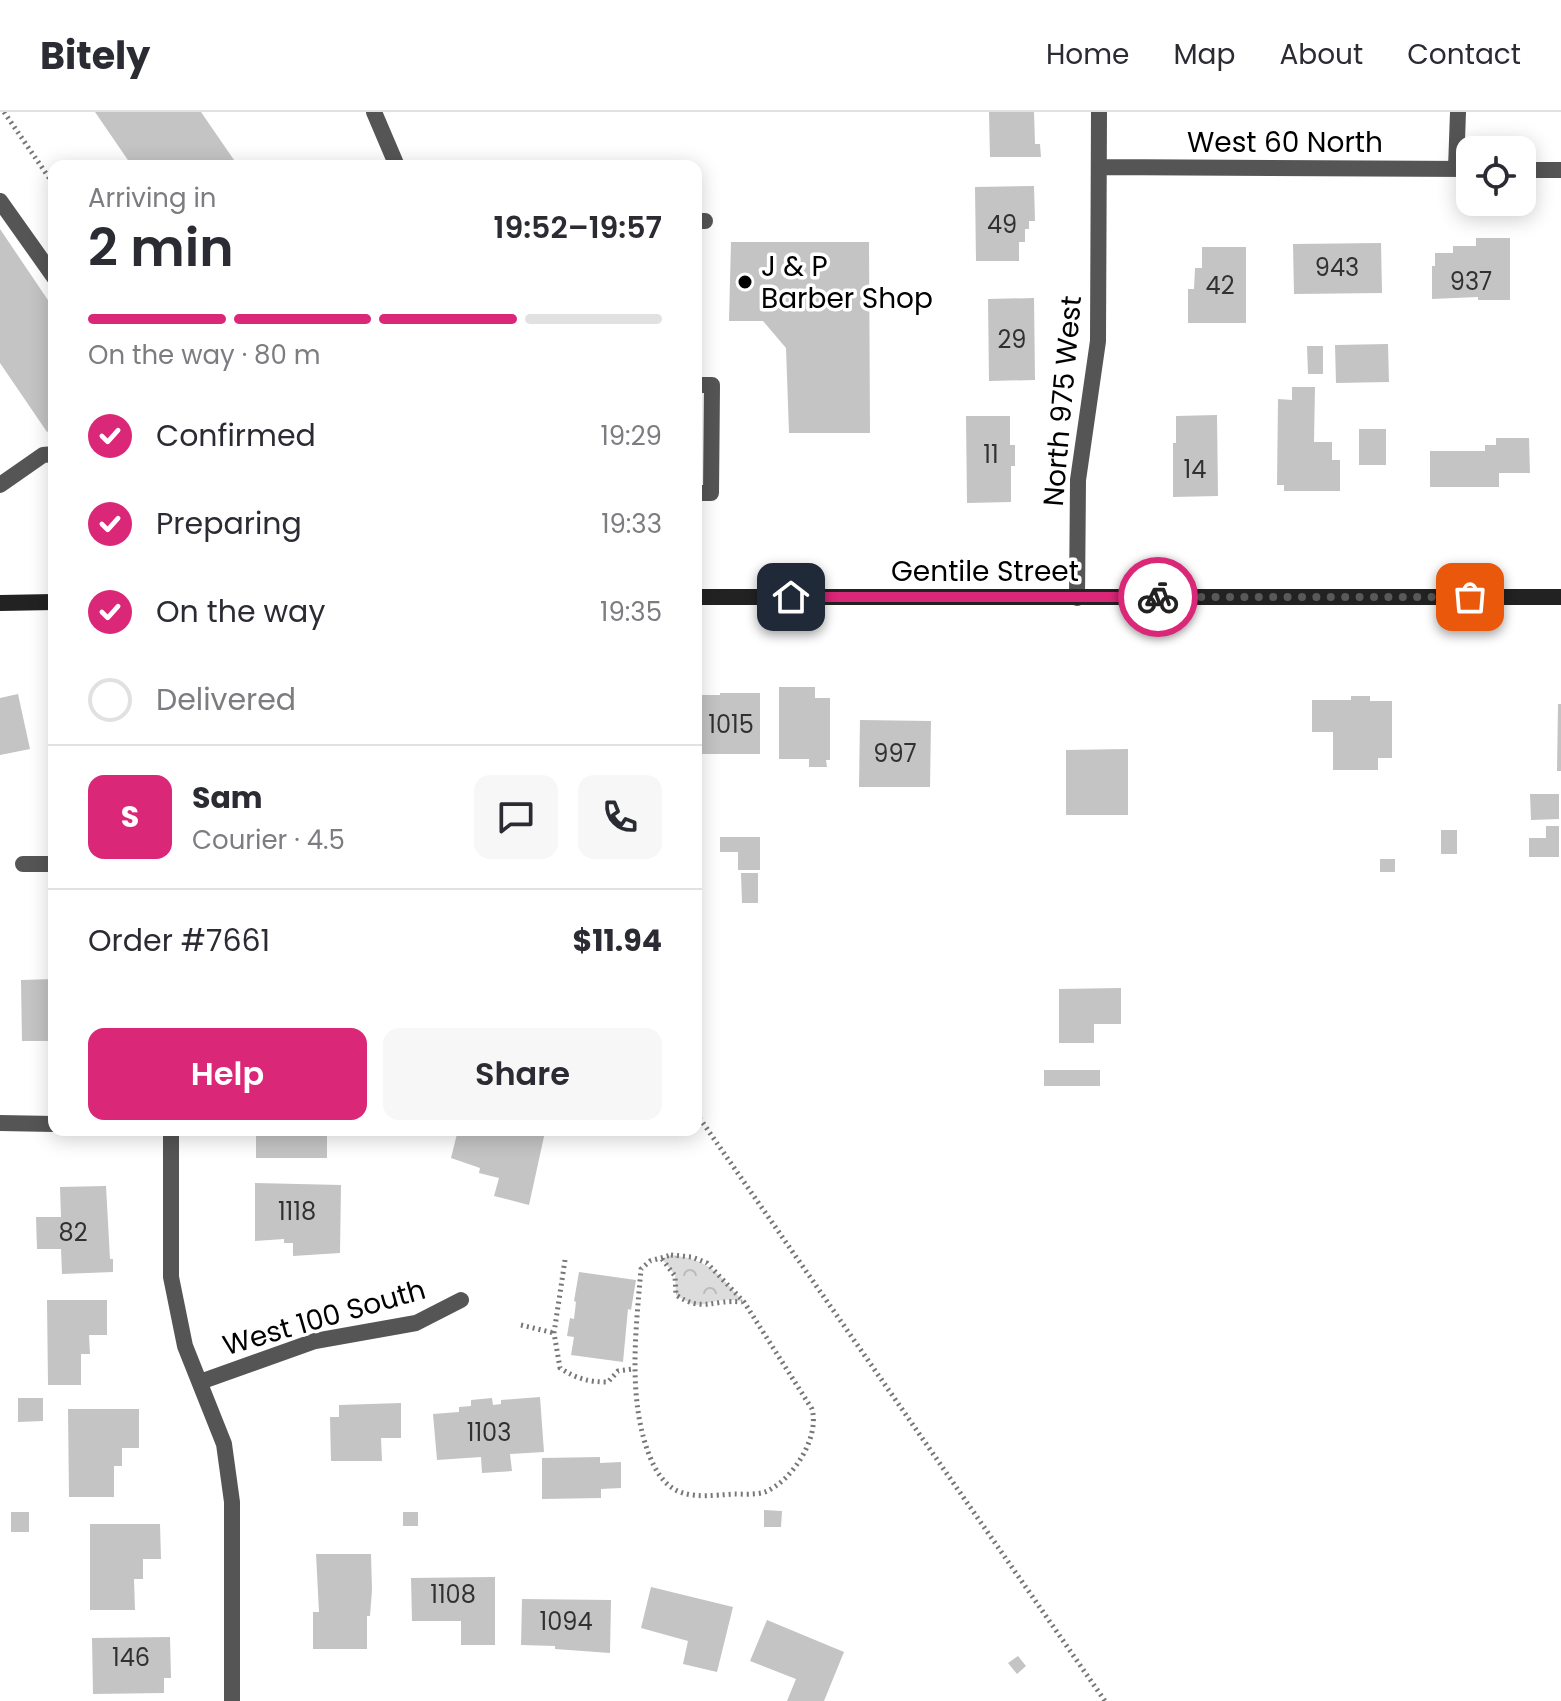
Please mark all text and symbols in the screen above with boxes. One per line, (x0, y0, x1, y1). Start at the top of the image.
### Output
text: Bitely (40, 29, 150, 82)
text: Home (1046, 35, 1129, 74)
text: Map (1173, 35, 1235, 74)
text: About (1279, 35, 1363, 74)
text: Contact (1407, 35, 1521, 74)
street label: West 60 North (1187, 123, 1383, 162)
map controls (1456, 136, 1536, 216)
button: locate (1456, 136, 1536, 216)
text: Arriving in (88, 180, 217, 216)
text: 19:52–19:57 (494, 206, 662, 249)
house number: 49 (987, 208, 1017, 241)
text: 2 min (88, 211, 234, 284)
place label: J & P Barber Shop (761, 247, 933, 318)
house number: 943 (1315, 251, 1359, 284)
house number: 937 (1450, 265, 1492, 298)
house number: 42 (1206, 269, 1234, 302)
marker: J & P Barber Shop (736, 273, 754, 291)
street label: North 975 West (1034, 294, 1091, 508)
house number: 29 (998, 323, 1026, 356)
text: On the way · 80 m (88, 337, 321, 373)
icon: check (88, 414, 132, 458)
text: Confirmed (156, 414, 316, 457)
text: 19:29 (600, 418, 662, 454)
house number: 11 (983, 438, 999, 471)
house number: 14 (1184, 453, 1206, 486)
icon: check (88, 502, 132, 546)
text: Preparing (156, 502, 302, 545)
text: 19:33 (601, 506, 662, 542)
street label: Gentile Street (891, 552, 1079, 591)
courier (1118, 557, 1198, 637)
pin (757, 563, 825, 631)
pin (1436, 563, 1504, 631)
icon: home (769, 575, 813, 619)
icon: bike (1136, 575, 1180, 619)
icon: bag (1448, 575, 1492, 619)
icon: check (88, 590, 132, 634)
text: On the way (156, 590, 325, 633)
text: 19:35 (600, 594, 662, 630)
text: Delivered (156, 678, 296, 721)
house number: 1015 (708, 708, 754, 741)
house number: 997 (873, 737, 917, 770)
button: chat (474, 775, 558, 859)
button: phone (578, 775, 662, 859)
text: Sam (192, 776, 263, 819)
text: S (121, 795, 139, 838)
text: Courier · 4.5 (192, 822, 345, 858)
text: Order #7661 (88, 919, 270, 962)
text: $11.94 (572, 919, 662, 962)
button: Help (88, 1028, 367, 1120)
button: Share (383, 1028, 662, 1120)
house number: 1118 (278, 1195, 316, 1228)
house number: 82 (59, 1216, 87, 1249)
street label: West 100 South (218, 1270, 430, 1365)
house number: 1103 (467, 1416, 511, 1449)
house number: 1108 (430, 1578, 476, 1611)
house number: 1094 (540, 1605, 592, 1638)
house number: 146 (112, 1641, 150, 1674)

